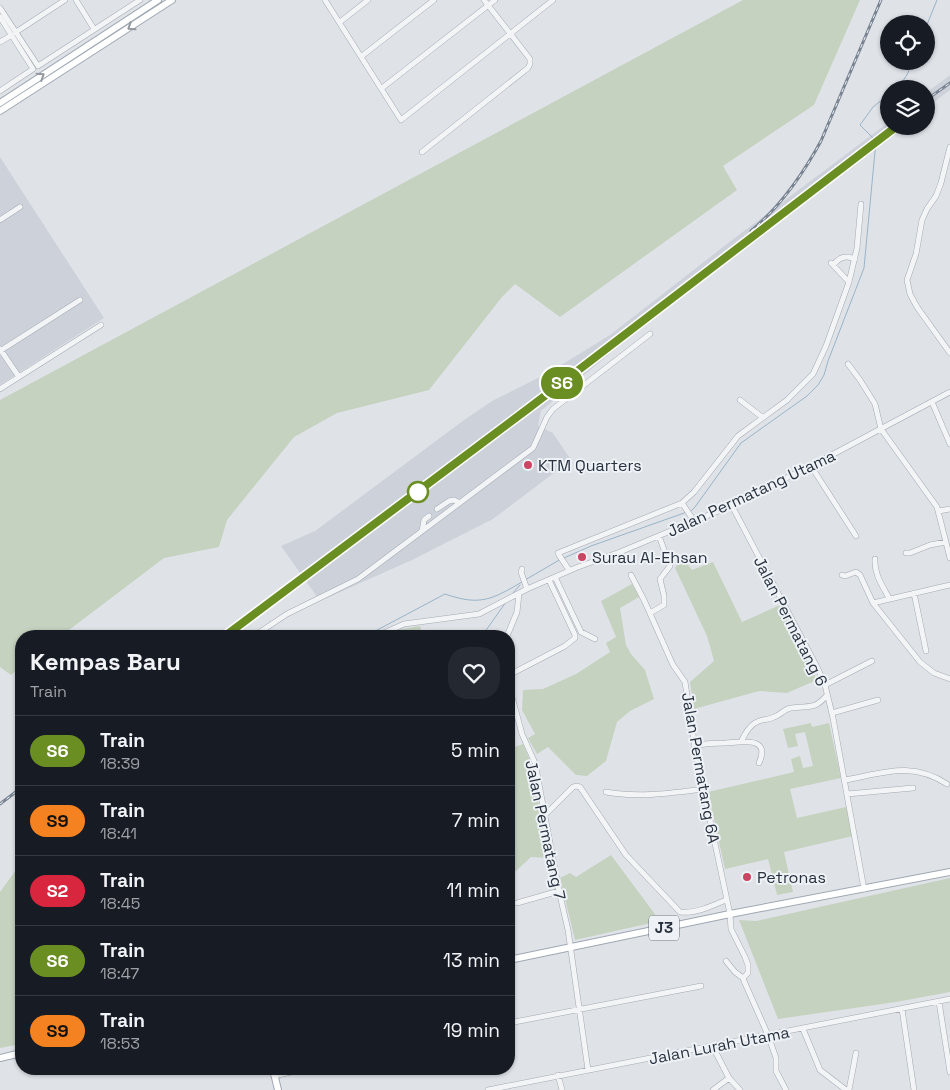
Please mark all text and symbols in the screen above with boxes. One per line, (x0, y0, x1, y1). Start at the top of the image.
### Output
map controls (880, 15, 935, 135)
button: locate (880, 15, 935, 70)
one-way arrow (127, 20, 136, 30)
one-way arrow (35, 73, 45, 82)
button: layers (880, 80, 935, 135)
line badge: S6 (540, 367, 584, 399)
text: S6 (551, 371, 573, 394)
street label: Jalan Permatang Utama (664, 445, 839, 542)
place label: KTM Quarters (538, 455, 642, 476)
marker: KTM Quarters (522, 459, 534, 471)
unlabelled marker (407, 481, 429, 503)
place label: Surau Al-Ehsan (592, 547, 708, 568)
marker: Surau Al-Ehsan (576, 551, 588, 563)
street label: Jalan Permatang 6 (749, 553, 832, 690)
text: Kempas Baru (30, 646, 181, 677)
button: heart (448, 647, 500, 699)
text: Train (30, 681, 67, 702)
street label: Jalan Permatang 6A (677, 691, 724, 845)
text: Train (100, 728, 145, 753)
text: 5 min (451, 738, 500, 763)
text: S6 (46, 739, 69, 762)
text: 18:39 (100, 753, 140, 774)
street label: Jalan Permatang 7 (520, 758, 571, 902)
text: Train (100, 798, 145, 823)
text: 7 min (452, 808, 500, 833)
text: S9 (46, 809, 69, 832)
text: 18:41 (100, 823, 137, 844)
place label: Petronas (757, 867, 826, 888)
text: Train (100, 868, 145, 893)
marker: Petronas (741, 871, 753, 883)
text: 11 min (447, 878, 500, 903)
text: S2 (47, 879, 68, 902)
text: 18:45 (100, 893, 140, 914)
road number: J3 (649, 916, 679, 940)
text: Train (100, 938, 145, 963)
text: 13 min (443, 948, 500, 973)
text: S6 (46, 949, 69, 972)
text: 18:47 (100, 963, 139, 984)
text: Train (100, 1008, 145, 1033)
text: 19 min (443, 1018, 500, 1043)
text: S9 (46, 1019, 69, 1042)
street label: Jalan Lurah Utama (647, 1022, 791, 1069)
text: 18:53 (100, 1033, 140, 1054)

